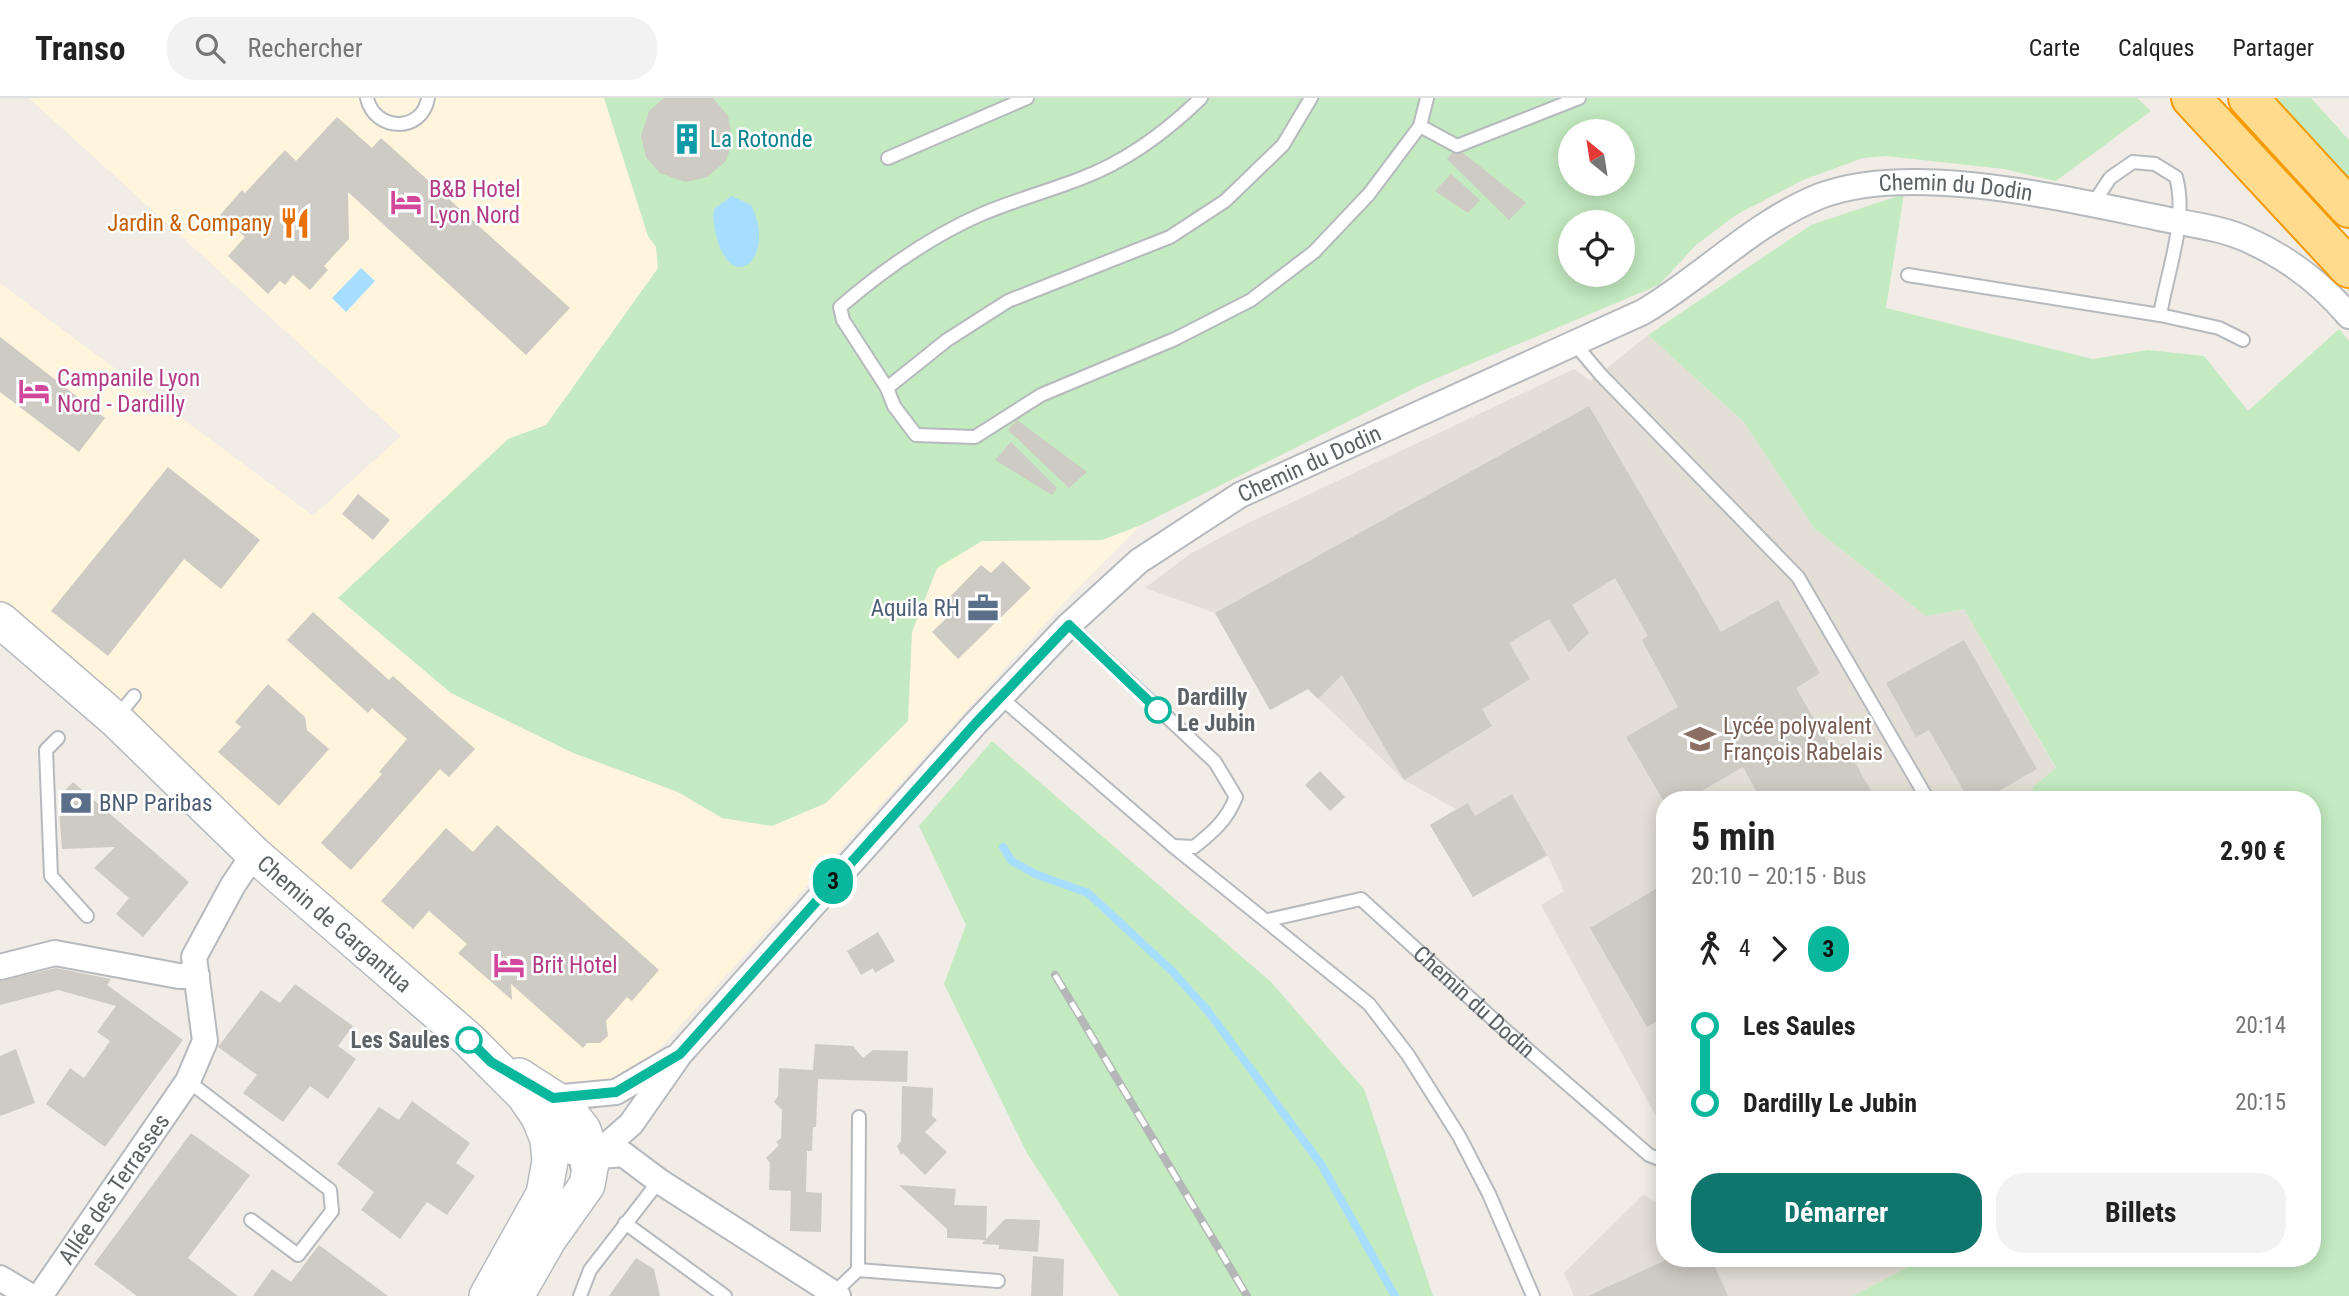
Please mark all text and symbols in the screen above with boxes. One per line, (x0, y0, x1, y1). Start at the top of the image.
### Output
search box (167, 17, 657, 80)
text: Transo (35, 29, 125, 68)
icon: search (191, 29, 229, 67)
text: Rechercher (247, 33, 363, 63)
text: Carte (2029, 34, 2080, 62)
text: Calques (2118, 34, 2194, 62)
text: Partager (2232, 34, 2314, 62)
north arrow (1558, 119, 1634, 196)
map controls (1558, 119, 1635, 287)
building icon: La Rotonde (670, 122, 704, 156)
place label: La Rotonde (710, 126, 812, 153)
street label: Chemin du Dodin (1878, 168, 2035, 206)
place label: B&B Hotel Lyon Nord (429, 176, 521, 229)
hotel icon: B&B Hotel Lyon Nord (389, 185, 423, 219)
restaurant icon: Jardin & Company (278, 206, 312, 240)
place label: Jardin & Company (107, 210, 272, 237)
button: locate (1558, 210, 1635, 287)
place label: Campanile Lyon Nord - Dardilly (57, 365, 200, 418)
hotel icon: Campanile Lyon Nord - Dardilly (17, 374, 51, 408)
street label: Chemin du Dodin (1233, 419, 1385, 508)
office icon: Aquila RH (966, 591, 1000, 625)
place label: Aquila RH (871, 595, 960, 622)
place label: Dardilly Le Jubin (1177, 684, 1255, 737)
marker: Dardilly Le Jubin (1145, 697, 1171, 723)
place label: Lycée polyvalent François Rabelais (1723, 713, 1883, 766)
school or university icon: Lycée polyvalent François Rabelais (1683, 722, 1717, 756)
bank icon: BNP Paribas (59, 786, 93, 820)
place label: BNP Paribas (99, 790, 213, 817)
text: 5 min (1691, 815, 1775, 859)
text: 2.90 € (2220, 836, 2286, 866)
street label: Chemin de Gargantua (252, 850, 417, 998)
line badge: 3 (810, 858, 856, 904)
text: 20:10 – 20:15 · Bus (1691, 863, 1867, 890)
text: 3 (827, 867, 839, 895)
icon: walk (1691, 930, 1729, 968)
icon: forward (1760, 930, 1798, 968)
text: 4 (1739, 935, 1750, 962)
text: 3 (1822, 935, 1835, 963)
street label: Chemin du Dodin (1408, 940, 1540, 1063)
hotel icon: Brit Hotel (492, 948, 526, 982)
place label: Brit Hotel (532, 952, 618, 979)
text: Les Saules (1743, 1011, 1856, 1041)
text: 20:14 (2235, 1012, 2286, 1039)
place label: Les Saules (350, 1027, 450, 1054)
marker: Les Saules (456, 1027, 482, 1053)
text: Dardilly Le Jubin (1743, 1088, 1917, 1118)
text: 20:15 (2235, 1089, 2286, 1116)
street label: Allée des Terrasses (52, 1108, 175, 1269)
button: Démarrer (1691, 1173, 1982, 1253)
button: Billets (1996, 1173, 2286, 1253)

